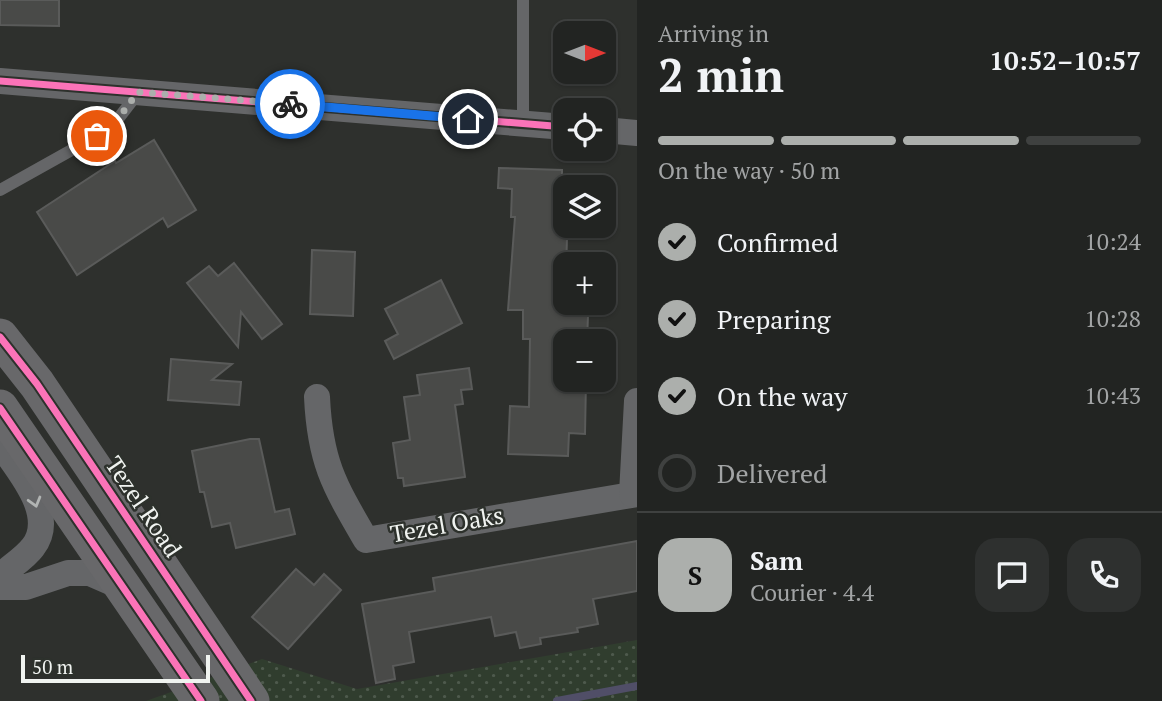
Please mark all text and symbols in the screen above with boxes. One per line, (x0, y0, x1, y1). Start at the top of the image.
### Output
text: Arriving in (658, 18, 769, 49)
north arrow (553, 21, 616, 84)
map controls (553, 21, 616, 392)
text: 10:52–10:57 (989, 43, 1141, 77)
text: 2 min (658, 44, 784, 105)
courier (255, 69, 325, 139)
icon: bike (271, 85, 309, 123)
pin (438, 89, 498, 149)
button: locate (553, 98, 616, 161)
icon: home (449, 100, 487, 138)
pin (67, 106, 127, 166)
icon: bag (78, 117, 116, 155)
text: On the way · 50 m (658, 155, 840, 186)
button: layers (553, 175, 616, 238)
icon: check (658, 223, 696, 261)
text: Confirmed (717, 225, 838, 259)
text: 10:24 (1084, 226, 1141, 257)
button: + (553, 252, 616, 315)
icon: check (658, 300, 696, 338)
text: Preparing (717, 302, 830, 336)
text: 10:28 (1084, 303, 1141, 334)
button: − (553, 329, 616, 392)
icon: check (658, 377, 696, 415)
text: On the way (717, 379, 848, 413)
text: 10:43 (1084, 380, 1141, 411)
street label: Tezel Road (98, 450, 189, 563)
text: Delivered (717, 456, 827, 490)
one-way arrow (27, 496, 42, 508)
street label: Tezel Oaks (388, 498, 506, 550)
button: chat (975, 538, 1049, 612)
button: phone (1067, 538, 1141, 612)
text: Sam (750, 543, 803, 577)
text: S (688, 558, 702, 592)
text: Courier · 4.4 (750, 577, 874, 608)
scale bar (21, 652, 210, 684)
text: 50 m (32, 654, 73, 679)

